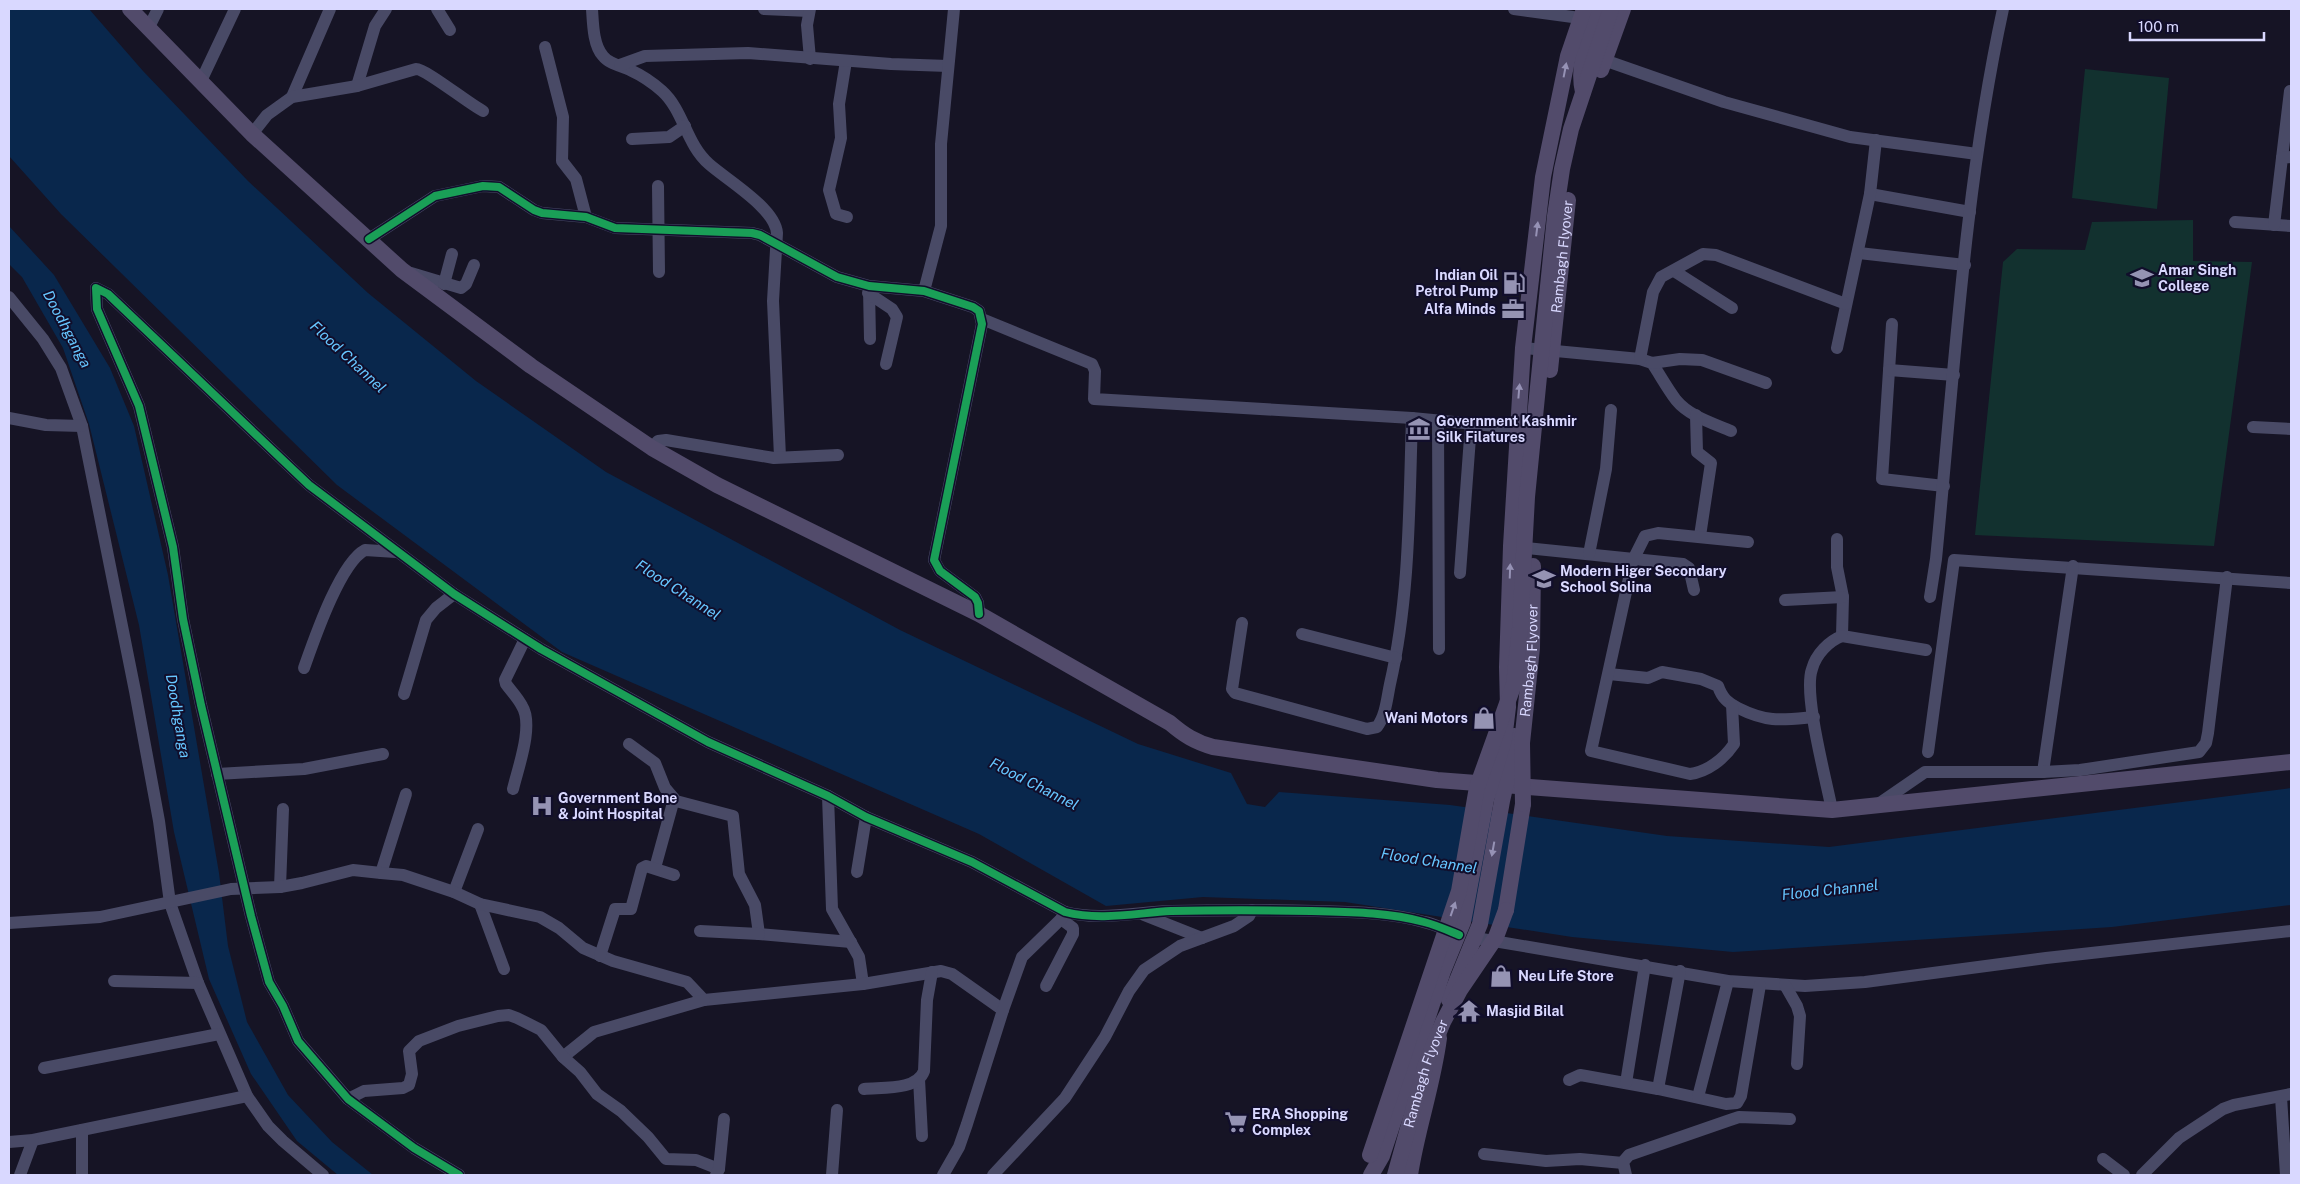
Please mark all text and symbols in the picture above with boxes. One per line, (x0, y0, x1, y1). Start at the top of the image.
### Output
scale bar (2130, 10, 2264, 42)
text: 100 m (2138, 18, 2179, 35)
one-way arrow (1561, 62, 1569, 77)
street label: Rambagh Flyover (1548, 199, 1576, 314)
one-way arrow (1533, 221, 1541, 237)
place label: Amar Singh College (2158, 262, 2236, 294)
school or university icon: Amar Singh College (2129, 265, 2155, 291)
place label: Indian Oil Petrol Pump (1415, 267, 1498, 299)
fuel station icon: Indian Oil Petrol Pump (1501, 270, 1527, 296)
water label: Doodhganga (40, 287, 95, 370)
office icon: Alfa Minds (1500, 296, 1526, 322)
place label: Alfa Minds (1424, 301, 1496, 317)
water label: Flood Channel (307, 317, 390, 396)
one-way arrow (1516, 383, 1524, 399)
place label: Government Kashmir Silk Filatures (1436, 413, 1577, 445)
museum icon: Government Kashmir Silk Filatures (1406, 416, 1432, 442)
water label: Flood Channel (633, 556, 724, 623)
one-way arrow (1506, 562, 1514, 578)
place label: Modern Higer Secondary School Solina (1560, 563, 1727, 595)
school or university icon: Modern Higer Secondary School Solina (1531, 566, 1557, 592)
street label: Rambagh Flyover (1517, 604, 1541, 718)
water label: Doodhganga (163, 672, 194, 759)
shop icon: Wani Motors (1471, 705, 1497, 731)
place label: Wani Motors (1385, 710, 1468, 726)
water label: Flood Channel (987, 754, 1081, 813)
place label: Government Bone & Joint Hospital (558, 790, 677, 822)
hospital icon: Government Bone & Joint Hospital (529, 793, 555, 819)
one-way arrow (1489, 842, 1497, 858)
water label: Flood Channel (1380, 845, 1478, 876)
water label: Flood Channel (1781, 876, 1879, 903)
one-way arrow (1449, 902, 1457, 917)
shop icon: Neu Life Store (1488, 963, 1514, 989)
place label: Neu Life Store (1518, 968, 1614, 984)
temple icon: Masjid Bilal (1456, 998, 1482, 1024)
place label: Masjid Bilal (1486, 1003, 1564, 1019)
street label: Rambagh Flyover (1401, 1017, 1451, 1130)
place label: ERA Shopping Complex (1252, 1106, 1348, 1138)
supermarket icon: ERA Shopping Complex (1223, 1109, 1249, 1135)

